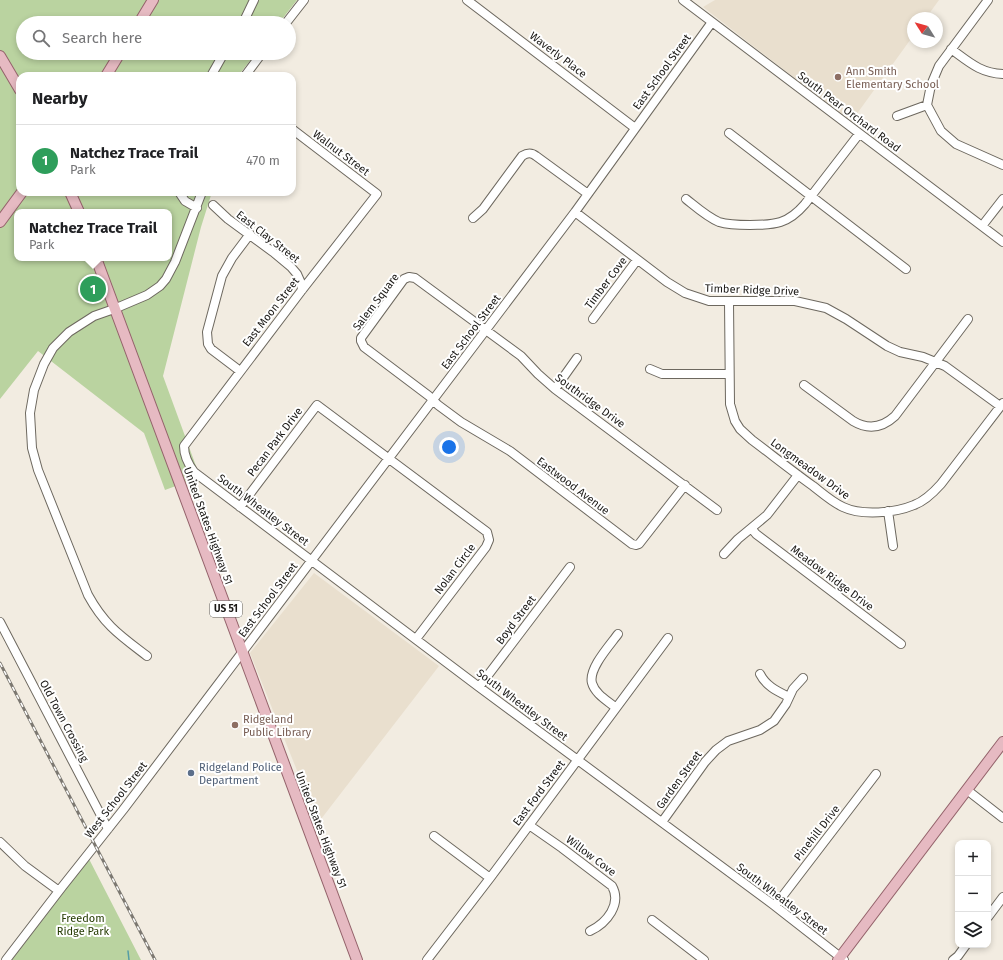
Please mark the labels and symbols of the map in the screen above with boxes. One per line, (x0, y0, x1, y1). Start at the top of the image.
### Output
north arrow (907, 12, 943, 48)
street label: Waverly Place (527, 29, 589, 81)
street label: East School Street (630, 32, 694, 112)
place label: Ann Smith Elementary School (846, 65, 939, 91)
street label: South Pear Orchard Road (795, 69, 903, 155)
marker: Ann Smith Elementary School (833, 72, 843, 82)
street label: Walnut Street (310, 128, 372, 178)
street label: East Clay Street (234, 208, 302, 266)
street label: Timber Cove (582, 254, 630, 312)
street label: Salem Square (350, 271, 402, 333)
pin: 1 (80, 274, 106, 304)
street label: East Moon Street (240, 275, 302, 349)
street label: Timber Ridge Drive (705, 282, 799, 298)
street label: East School Street (439, 292, 503, 372)
street label: Southridge Drive (552, 371, 628, 431)
street label: Pecan Park Drive (245, 405, 305, 479)
street label: Longmeadow Drive (768, 436, 852, 502)
your location (439, 437, 459, 457)
street label: Eastwood Avenue (534, 454, 612, 518)
street label: United States Highway 51 (181, 465, 235, 587)
street label: South Wheatley Street (215, 471, 311, 549)
street label: Nolan Circle (432, 541, 478, 597)
street label: Meadow Ridge Drive (788, 542, 876, 614)
street label: East School Street (236, 560, 300, 640)
street label: Boyd Street (493, 593, 539, 647)
road number: US 51 (210, 601, 242, 617)
street label: South Wheatley Street (474, 666, 570, 744)
street label: Old Town Crossing (37, 678, 91, 764)
place label: Ridgeland Public Library (243, 713, 312, 739)
marker: Ridgeland Public Library (230, 720, 240, 730)
street label: Garden Street (654, 748, 704, 812)
street label: East Ford Street (510, 758, 568, 828)
street label: West School Street (82, 759, 150, 841)
place label: Ridgeland Police Department (199, 761, 282, 787)
marker: Ridgeland Police Department (186, 768, 196, 778)
street label: United States Highway 51 (293, 770, 349, 890)
street label: Pinehill Drive (791, 803, 843, 863)
street label: Willow Cove (563, 833, 619, 879)
street label: South Wheatley Street (734, 860, 830, 938)
park label: Freedom Ridge Park (57, 912, 110, 938)

